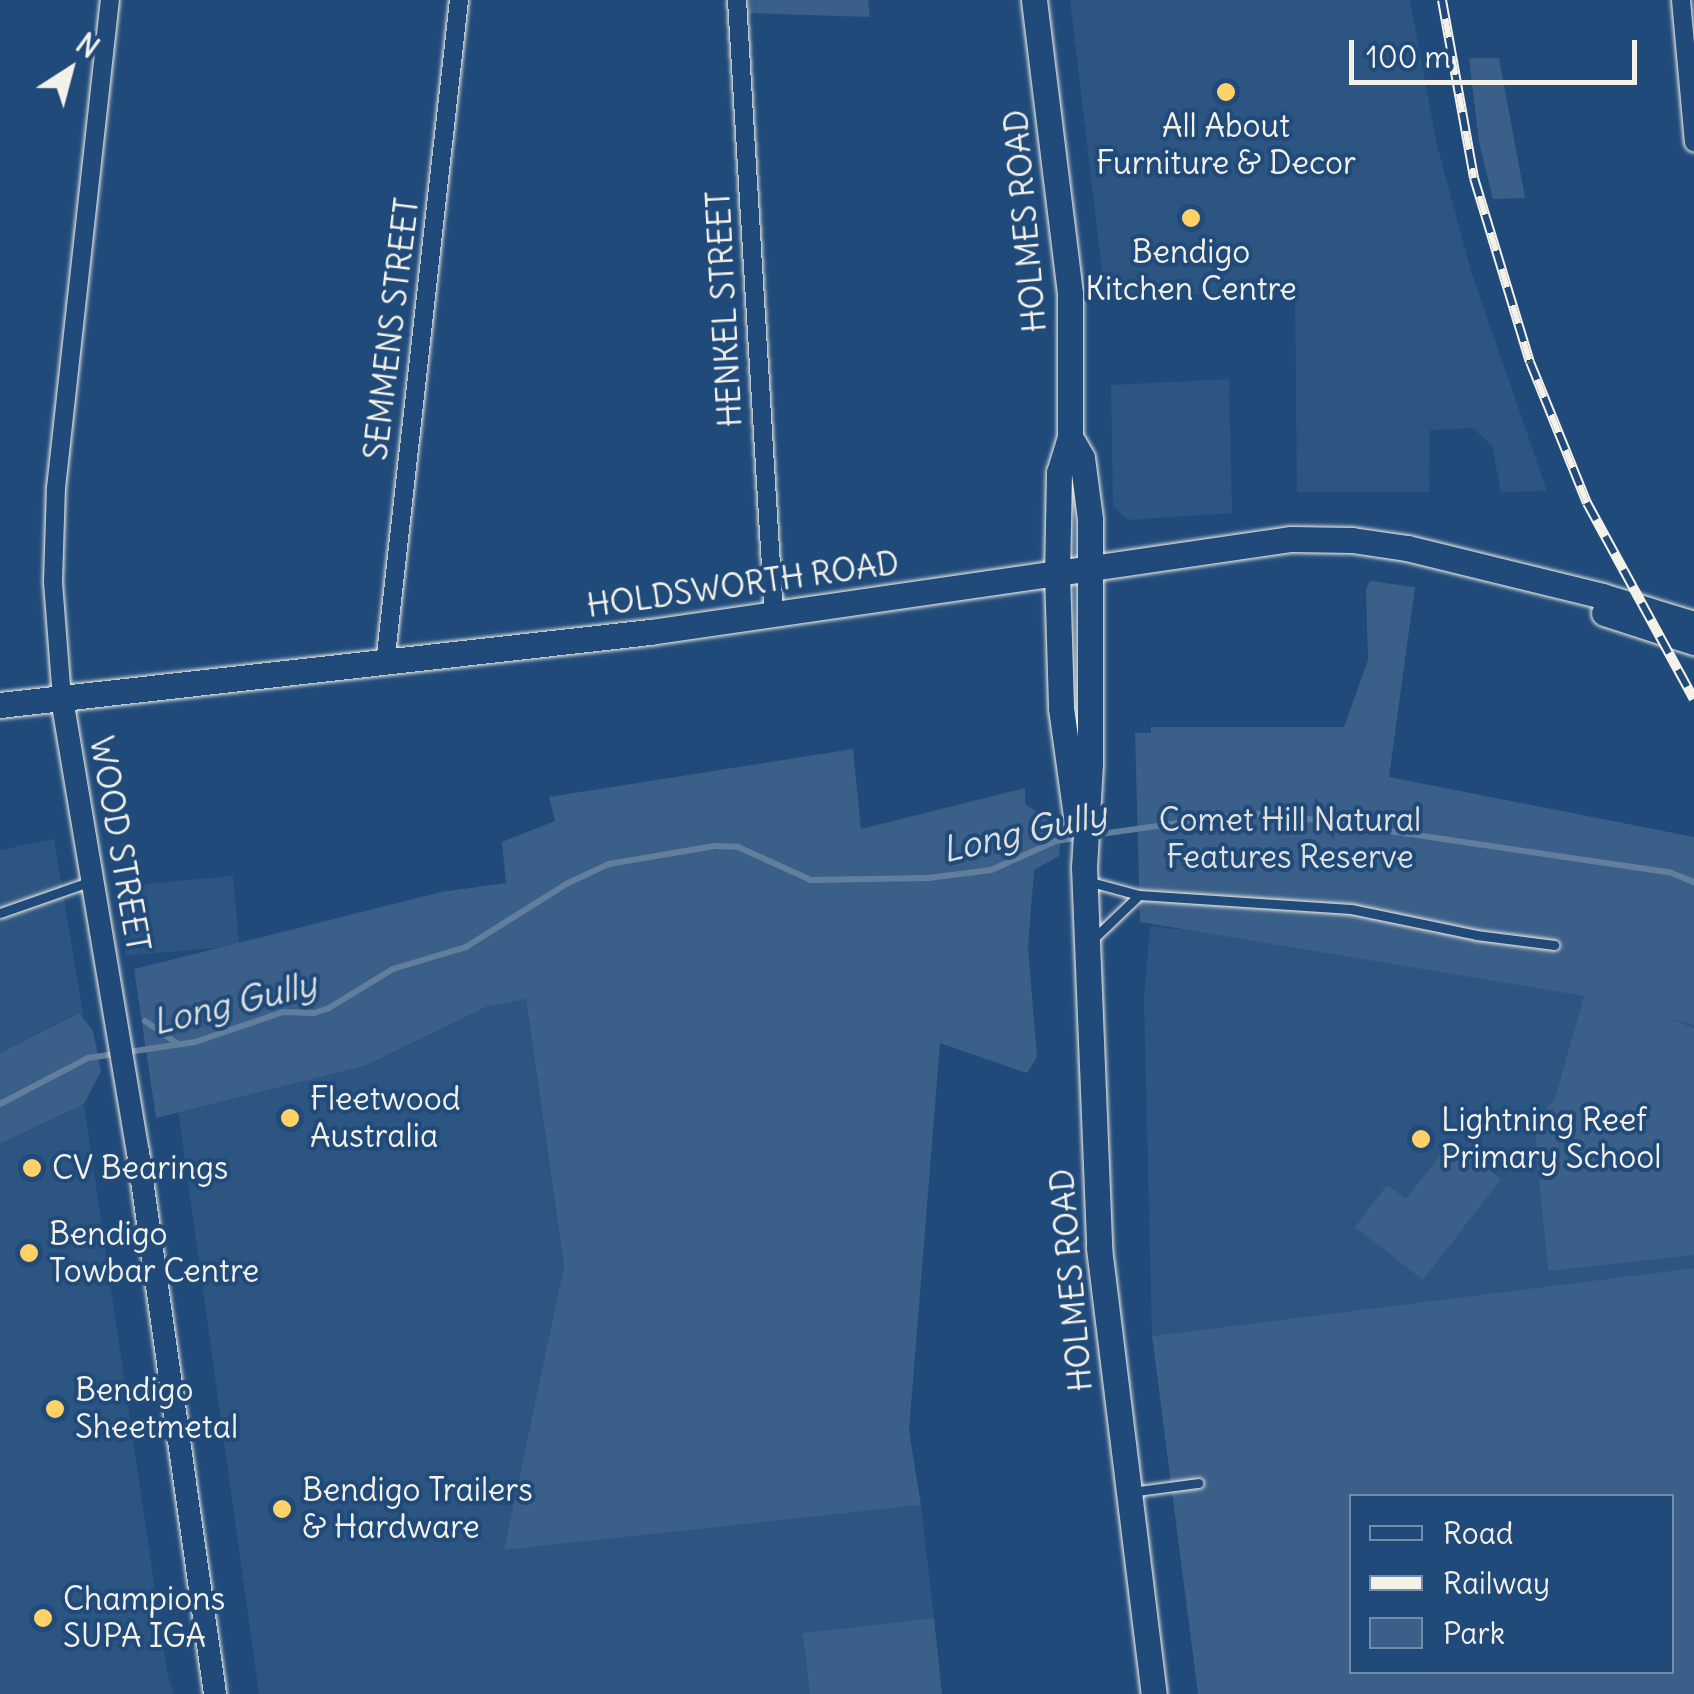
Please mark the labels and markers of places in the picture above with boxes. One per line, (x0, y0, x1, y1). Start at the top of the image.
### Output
marker: All About Furniture & Decor (1215, 81, 1237, 103)
place label: All About Furniture & Decor (1096, 108, 1356, 183)
marker: Bendigo Kitchen Centre (1180, 207, 1202, 229)
place label: Bendigo Kitchen Centre (1085, 234, 1297, 309)
place label: Fleetwood Australia (310, 1081, 460, 1156)
place label: Lightning Reef Primary School (1441, 1102, 1661, 1177)
marker: Fleetwood Australia (279, 1107, 301, 1129)
marker: Lightning Reef Primary School (1410, 1128, 1432, 1150)
place label: CV Bearings (52, 1149, 228, 1187)
marker: CV Bearings (21, 1157, 43, 1179)
place label: Bendigo Towbar Centre (49, 1216, 259, 1291)
marker: Bendigo Towbar Centre (18, 1242, 40, 1264)
place label: Bendigo Sheetmetal (75, 1372, 238, 1447)
marker: Bendigo Sheetmetal (44, 1398, 66, 1420)
place label: Bendigo Trailers & Hardware (302, 1472, 533, 1547)
marker: Bendigo Trailers & Hardware (271, 1498, 293, 1520)
place label: Champions SUPA IGA (63, 1581, 225, 1656)
marker: Champions SUPA IGA (32, 1607, 54, 1629)

